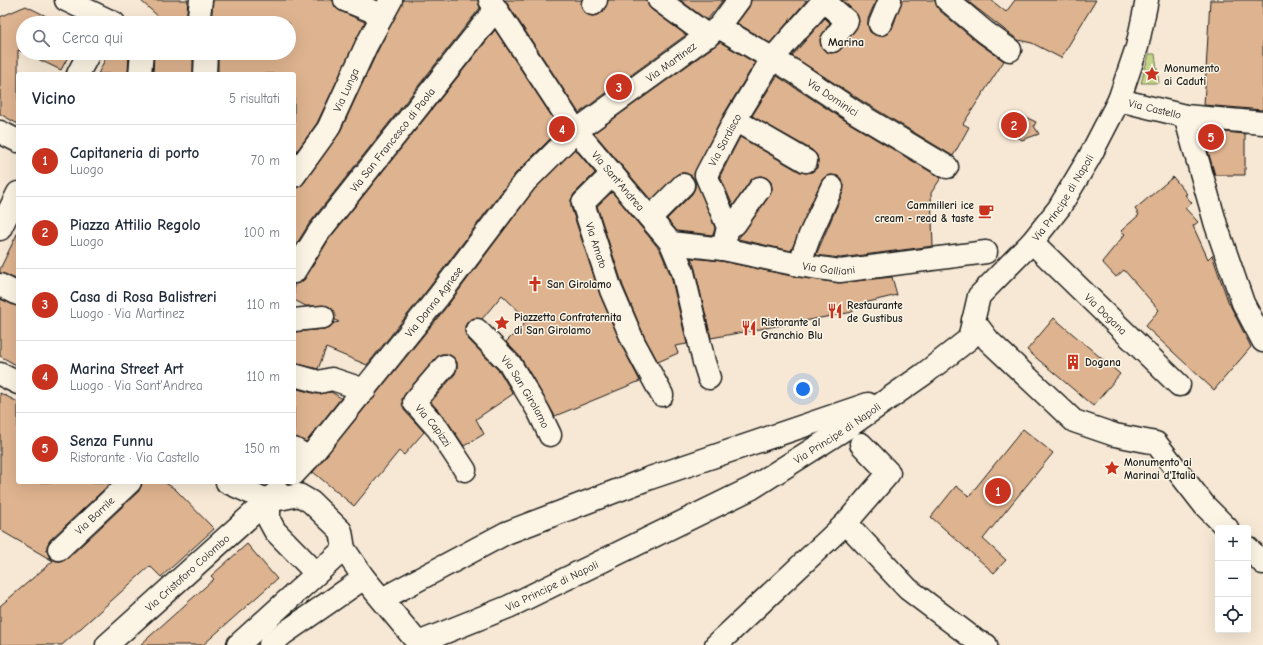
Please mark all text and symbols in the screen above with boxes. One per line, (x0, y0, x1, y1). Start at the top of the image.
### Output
search box (16, 16, 296, 60)
icon: search (30, 27, 52, 49)
text: Cerca qui (62, 29, 123, 47)
district label: Marina (828, 35, 864, 49)
street label: Via Martinez (644, 40, 699, 85)
place label: Monumento ai Caduti (1164, 62, 1220, 88)
place icon: Monumento ai Caduti (1143, 65, 1161, 83)
street label: Via Lunga (331, 66, 362, 114)
pin: 3 (606, 72, 632, 102)
street label: Via Dominici (805, 76, 861, 119)
street label: Via San Francesco di Paola (347, 85, 438, 195)
text: Vicino (32, 89, 75, 108)
text: 5 risultati (229, 91, 280, 106)
street label: Via Castello (1127, 97, 1183, 122)
pin: 2 (1001, 110, 1027, 140)
street label: Via Sardisco (706, 111, 745, 168)
pin: 4 (549, 114, 575, 144)
pin: 5 (1198, 122, 1224, 152)
text: Capitaneria di porto (70, 144, 199, 162)
street label: Via Sant'Andrea (589, 148, 647, 214)
text: 1 (42, 153, 48, 168)
text: 70 m (251, 153, 280, 168)
street label: Via Principe di Napoli (1029, 153, 1097, 244)
text: Luogo (70, 162, 104, 177)
place label: Cammilleri ice cream - read & taste (875, 199, 975, 225)
cafe icon: Cammilleri ice cream - read & taste (977, 202, 995, 220)
text: Piazza Attilio Regolo (70, 216, 201, 234)
street label: Via Amato (583, 221, 610, 270)
text: 2 (42, 225, 48, 240)
text: 100 m (244, 225, 280, 240)
text: Luogo (70, 234, 104, 249)
street label: Via Galliani (801, 260, 856, 278)
street label: Via Donna Agnese (403, 264, 466, 340)
church icon: San Girolamo (526, 275, 544, 293)
place label: San Girolamo (547, 278, 612, 291)
text: Casa di Rosa Balistreri (70, 288, 217, 306)
street label: Via Dogana (1082, 291, 1129, 338)
text: 3 (42, 297, 48, 312)
text: 110 m (247, 297, 280, 312)
place label: Restaurante de Gustibus (847, 299, 903, 325)
restaurant icon: Restaurante de Gustibus (826, 302, 844, 320)
text: Luogo · Via Martinez (70, 306, 184, 321)
place label: Piazzetta Confraternita di San Girolamo (514, 311, 622, 337)
place icon: Piazzetta Confraternita di San Girolamo (493, 314, 511, 332)
place label: Ristorante al Granchio Blu (761, 316, 823, 342)
restaurant icon: Ristorante al Granchio Blu (740, 319, 758, 337)
street label: Via San Girolamo (498, 353, 552, 430)
building icon: Dogana (1064, 353, 1082, 371)
place label: Dogana (1085, 356, 1121, 369)
text: Marina Street Art (70, 360, 183, 378)
text: 4 (42, 369, 48, 384)
text: 110 m (247, 369, 280, 384)
text: Luogo · Via Sant'Andrea (70, 378, 203, 393)
your location (793, 379, 813, 399)
street label: Via Principe di Napoli (792, 400, 883, 467)
street label: Via Capizzi (412, 402, 454, 449)
text: Senza Funnu (70, 432, 153, 450)
text: 5 (42, 441, 48, 456)
text: 150 m (245, 441, 280, 456)
text: Ristorante · Via Castello (70, 450, 199, 465)
place label: Monumento ai Marinai d'Italia (1124, 456, 1196, 482)
place icon: Monumento ai Marinai d'Italia (1103, 459, 1121, 477)
pin: 1 (985, 476, 1011, 506)
street label: Via Barrile (73, 494, 118, 537)
map controls (1215, 525, 1251, 633)
button: + (1215, 525, 1251, 561)
street label: Via Cristoforo Colombo (143, 532, 232, 614)
street label: Via Principe di Napoli (504, 558, 600, 614)
button: − (1215, 561, 1251, 597)
button: locate (1215, 597, 1251, 633)

